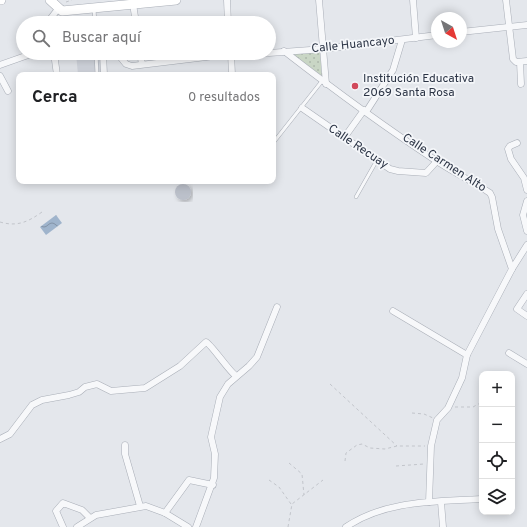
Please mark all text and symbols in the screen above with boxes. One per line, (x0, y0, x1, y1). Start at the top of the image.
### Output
north arrow (431, 12, 467, 48)
search box (16, 16, 276, 60)
icon: search (30, 27, 52, 49)
text: Buscar aquí (62, 29, 141, 48)
street label: Calle Huancayo (311, 33, 396, 57)
place label: Institución Educativa 2069 Santa Rosa (363, 71, 474, 101)
marker: Institución Educativa 2069 Santa Rosa (350, 81, 360, 91)
text: Cerca (32, 87, 78, 109)
text: 0 resultados (188, 90, 260, 106)
street label: Calle Recuay (325, 121, 391, 173)
street label: Calle Carmen Alto (399, 130, 489, 196)
map controls (479, 371, 515, 515)
button: + (479, 371, 515, 407)
button: − (479, 407, 515, 443)
button: locate (479, 443, 515, 479)
button: layers (479, 479, 515, 515)

